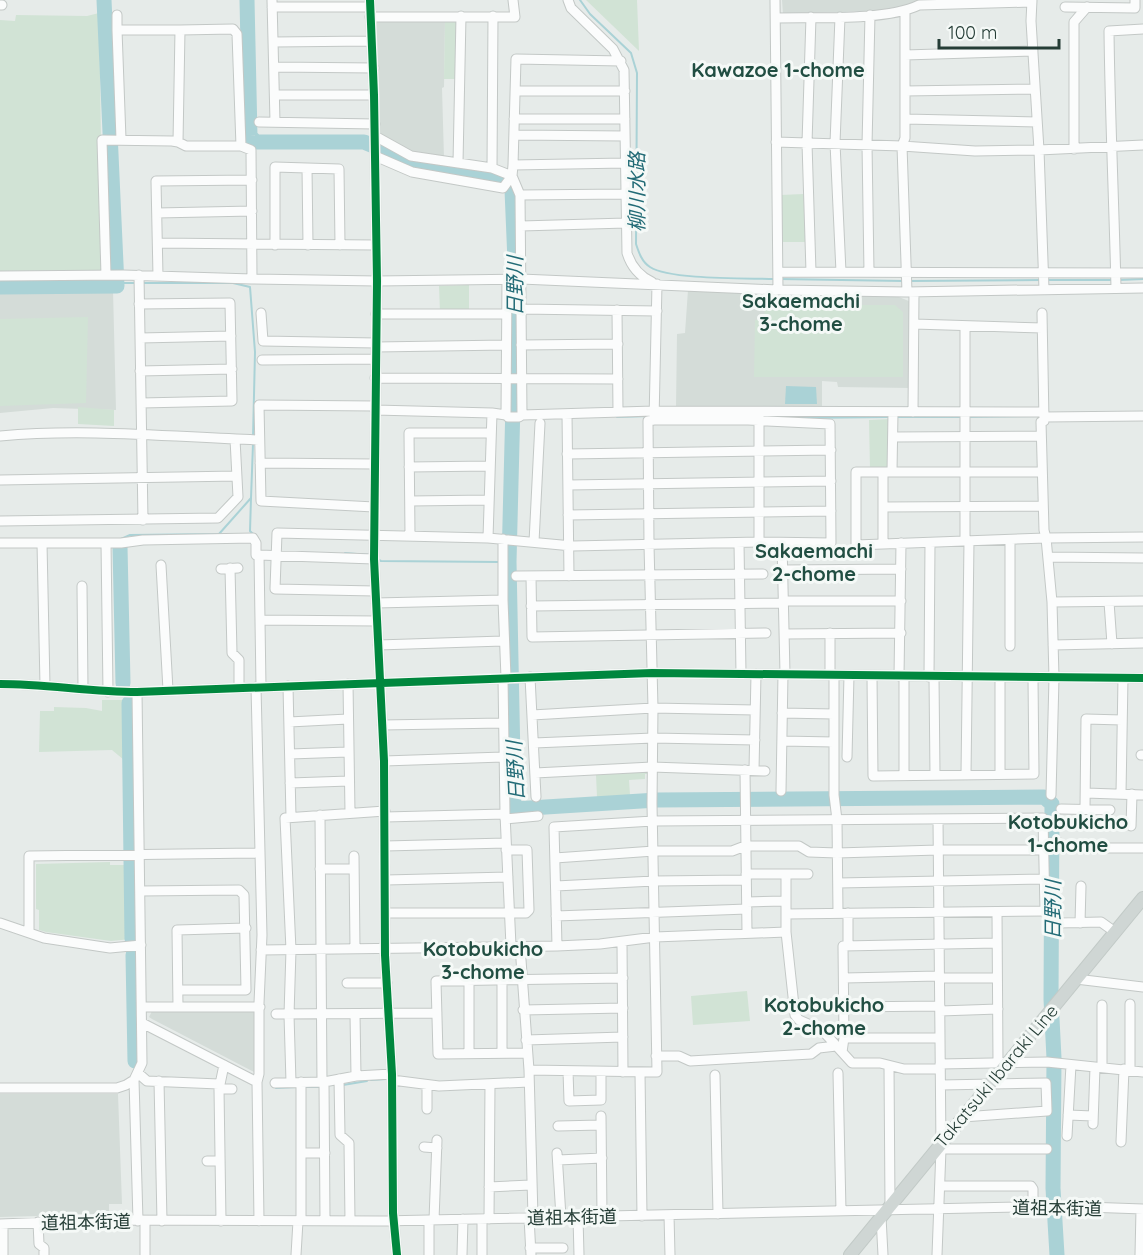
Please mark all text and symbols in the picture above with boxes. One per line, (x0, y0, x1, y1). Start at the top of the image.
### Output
scale bar (939, 12, 1059, 50)
text: 100 m (948, 21, 997, 44)
district label: Kawazoe 1-chome (691, 57, 865, 82)
water label: 柳川水路 (624, 150, 649, 232)
water label: 日野川 (502, 254, 527, 316)
district label: Sakaemachi 3-chome (742, 288, 860, 336)
district label: Sakaemachi 2-chome (755, 538, 873, 586)
water label: 日野川 (501, 738, 529, 802)
district label: Kotobukicho 1-chome (1008, 809, 1128, 857)
water label: 日野川 (1040, 878, 1065, 940)
district label: Kotobukicho 3-chome (423, 936, 543, 984)
district label: Kotobukicho 2-chome (764, 992, 884, 1040)
street label: Takatsuki Ibaraki Line (929, 1000, 1063, 1152)
street label: 道祖本街道 (1012, 1196, 1102, 1220)
street label: 道祖本街道 (527, 1205, 617, 1229)
street label: 道祖本街道 (41, 1210, 131, 1234)

